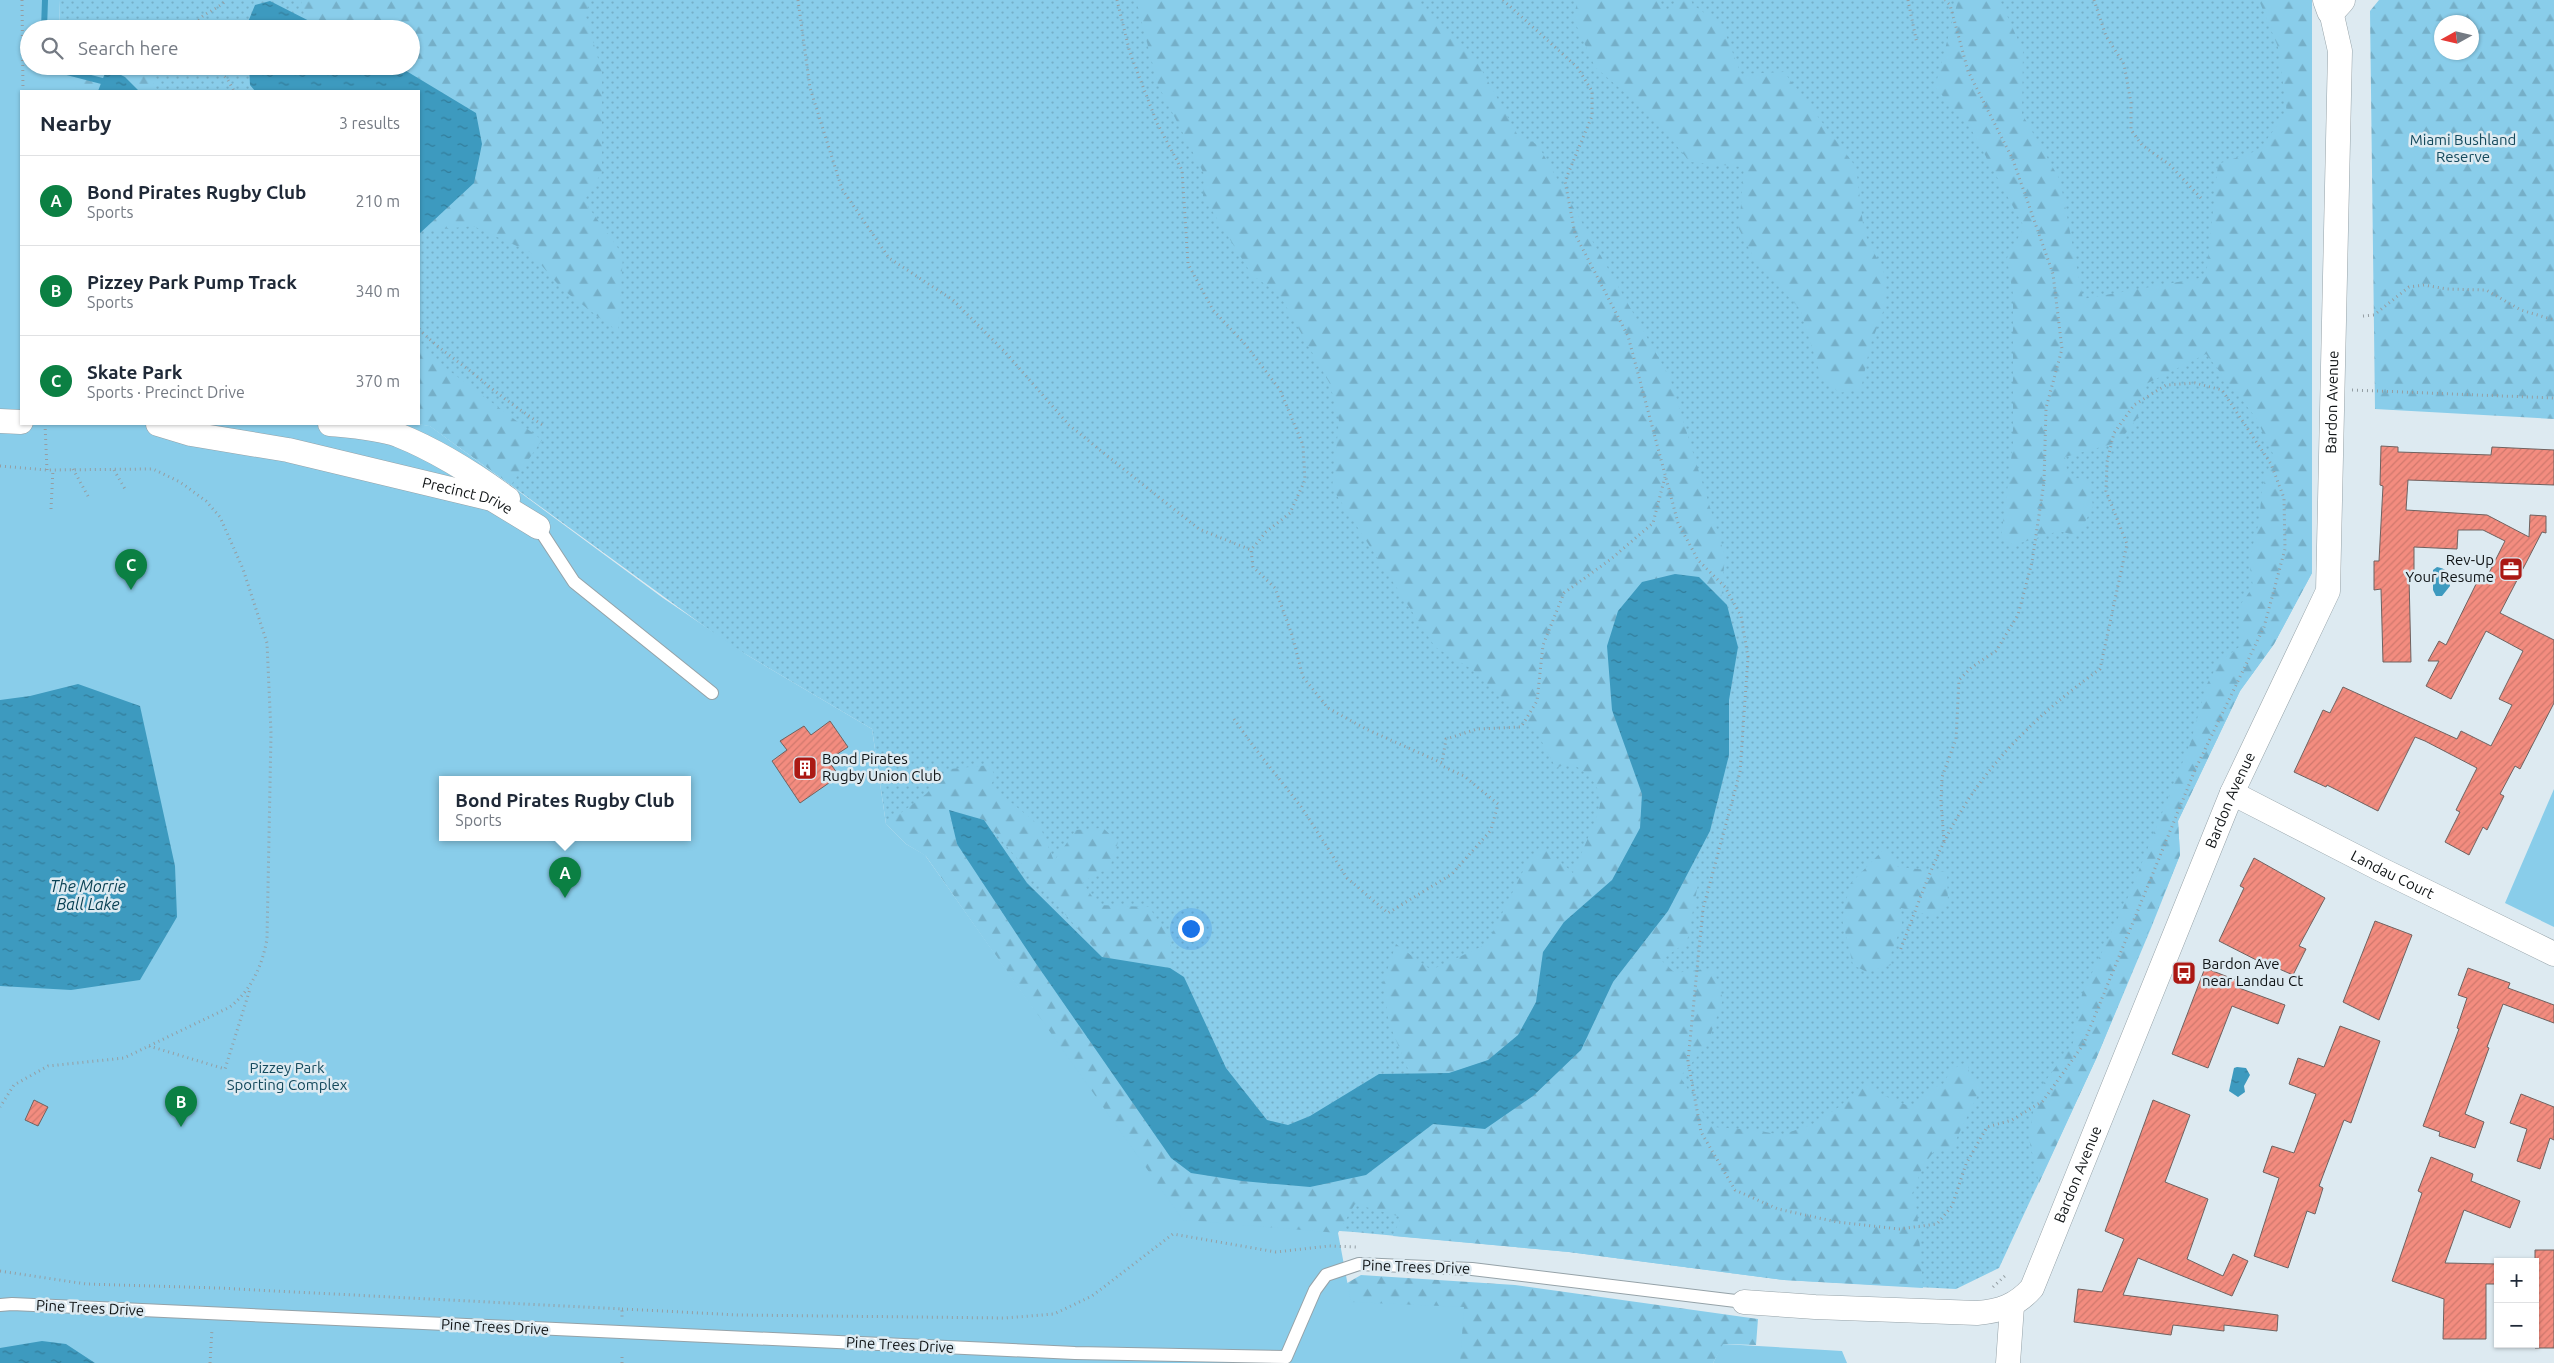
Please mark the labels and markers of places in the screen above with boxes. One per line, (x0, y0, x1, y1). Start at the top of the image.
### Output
pin: C (115, 549, 147, 590)
place label: Rev-Up Your Resume (2406, 551, 2494, 585)
office icon: Rev-Up Your Resume (2498, 556, 2524, 582)
place label: Bond Pirates Rugby Union Club (822, 750, 942, 784)
building icon: Bond Pirates Rugby Union Club (792, 755, 818, 781)
pin: A (549, 857, 581, 898)
place label: Bardon Ave near Landau Ct (2202, 955, 2303, 989)
bus stop icon: Bardon Ave near Landau Ct (2171, 960, 2197, 986)
pin: B (165, 1086, 197, 1127)

